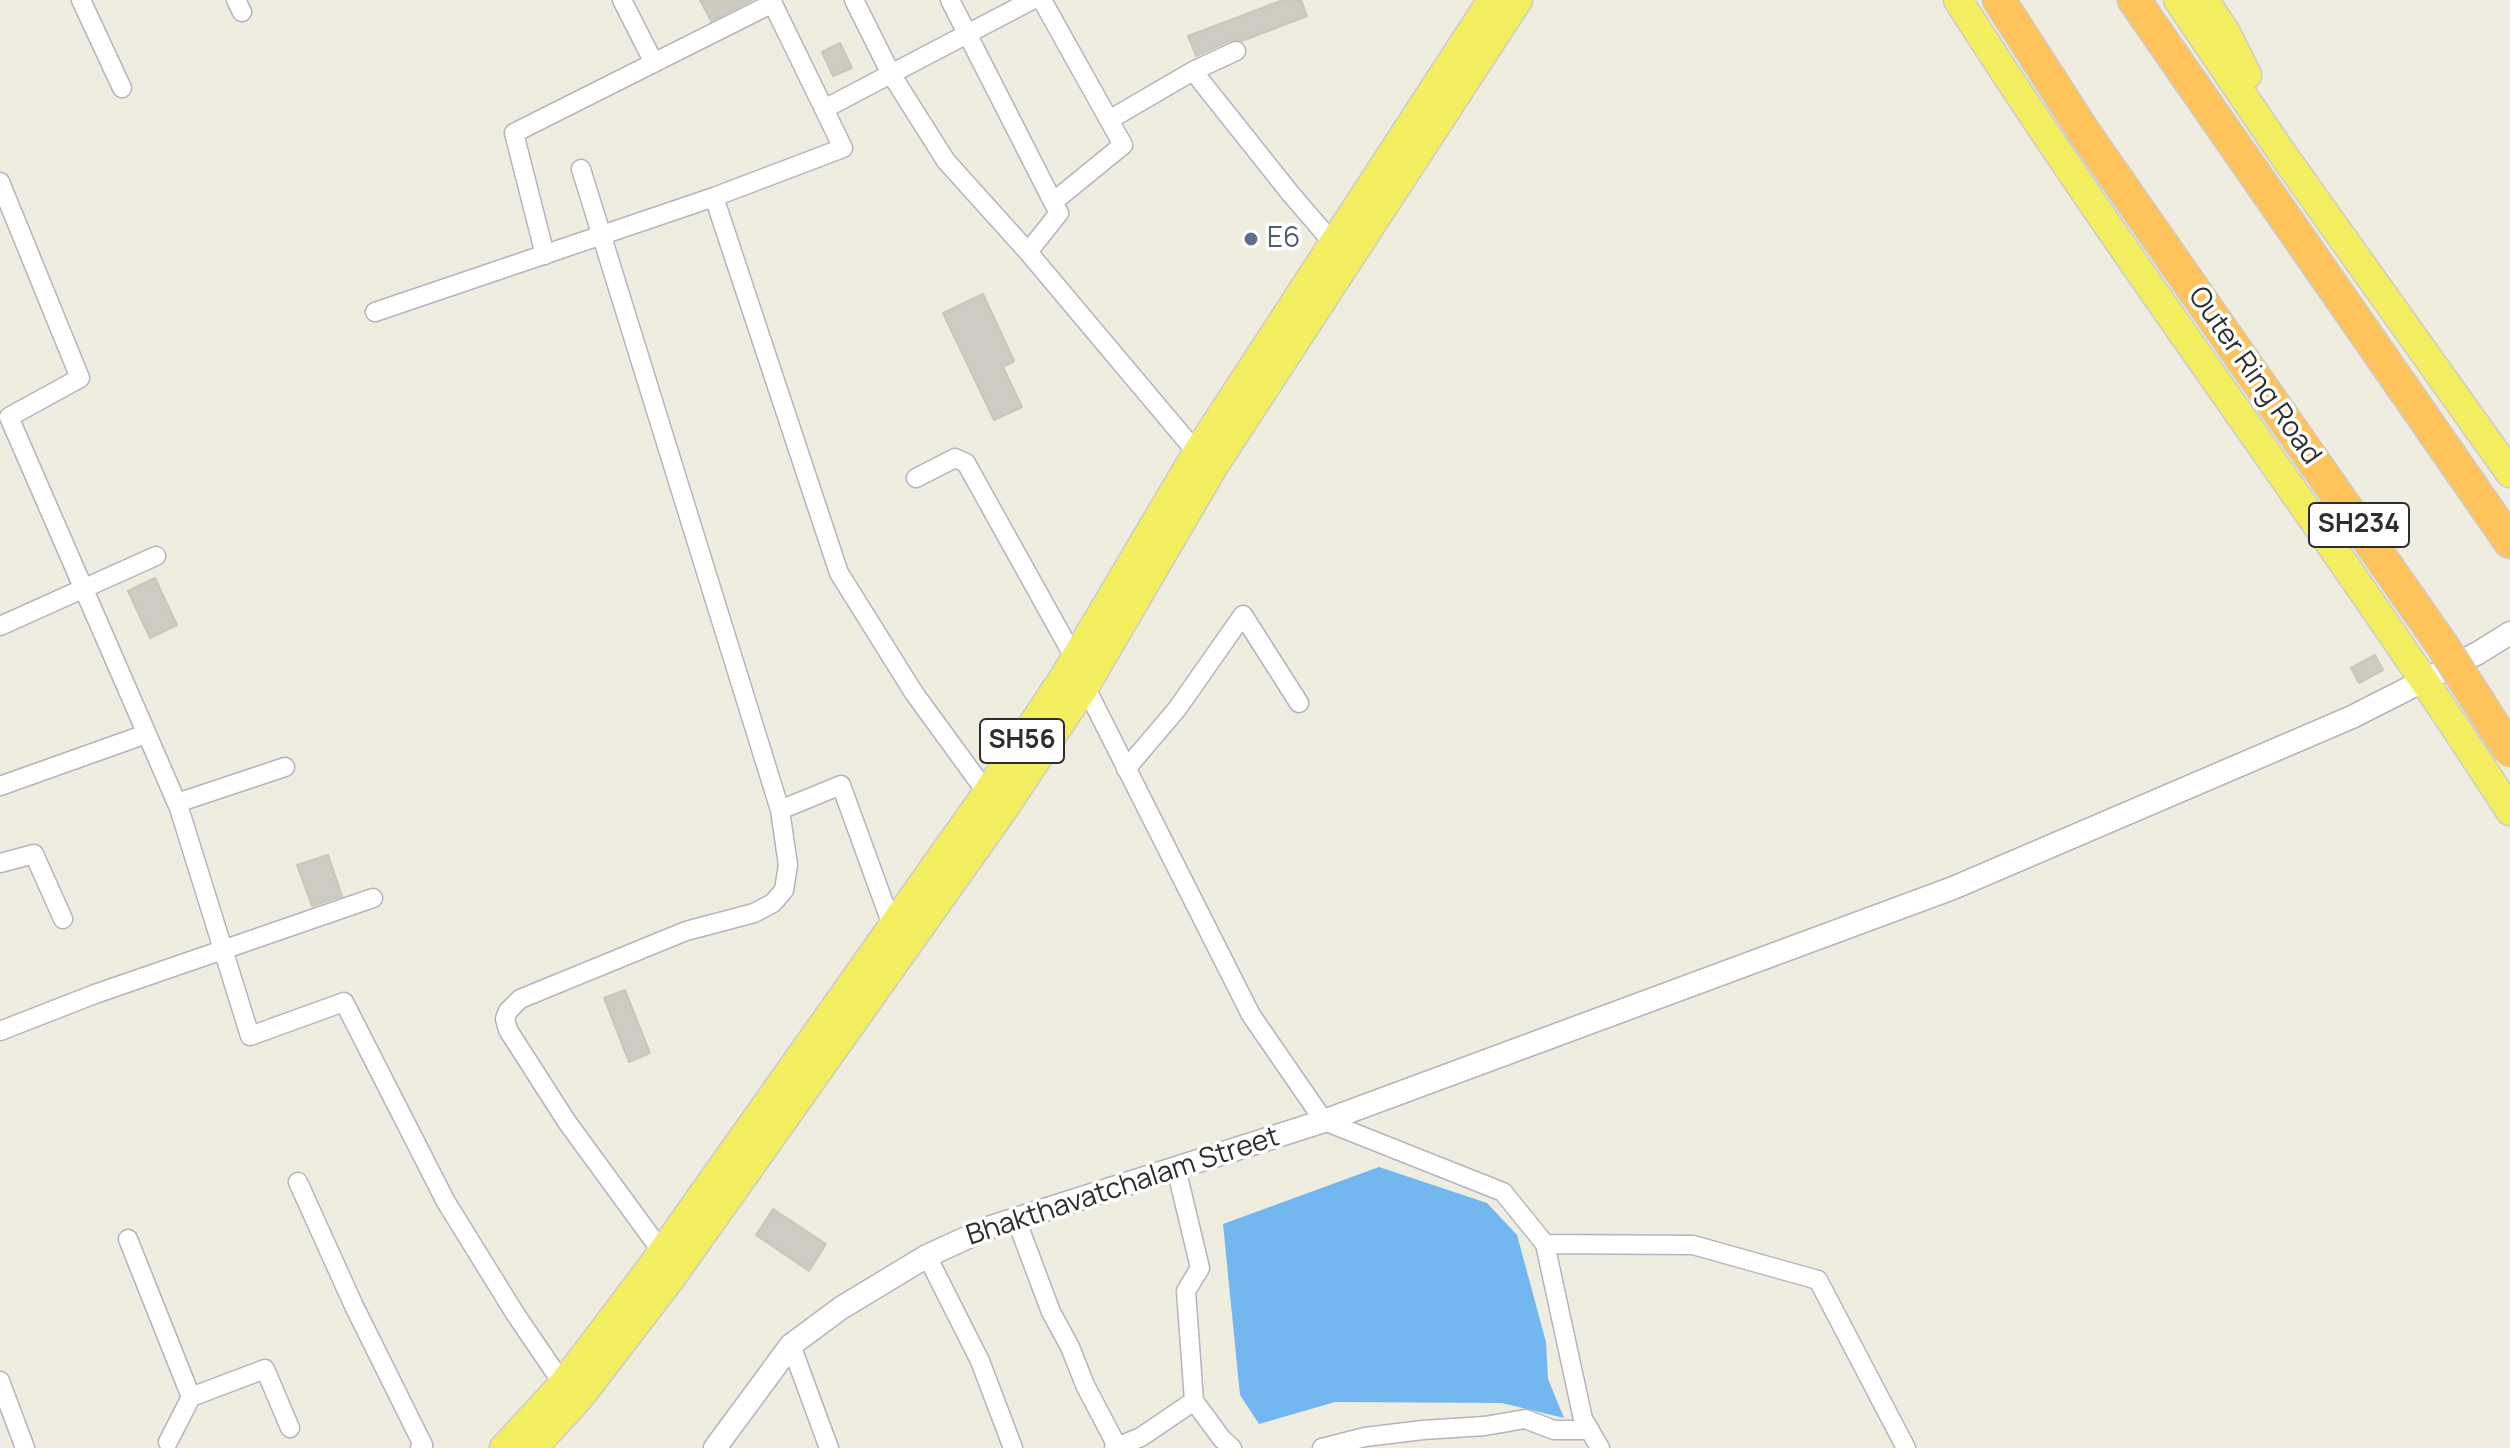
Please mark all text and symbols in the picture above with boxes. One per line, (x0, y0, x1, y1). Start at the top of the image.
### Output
place label: E6 (1267, 222, 1300, 256)
marker: E6 (1242, 230, 1260, 248)
street label: Outer Ring Road (2180, 281, 2328, 471)
road number: SH234 (2309, 503, 2409, 547)
road number: SH56 (980, 719, 1064, 763)
street label: Bhakthavatchalam Street (962, 1120, 1284, 1254)

